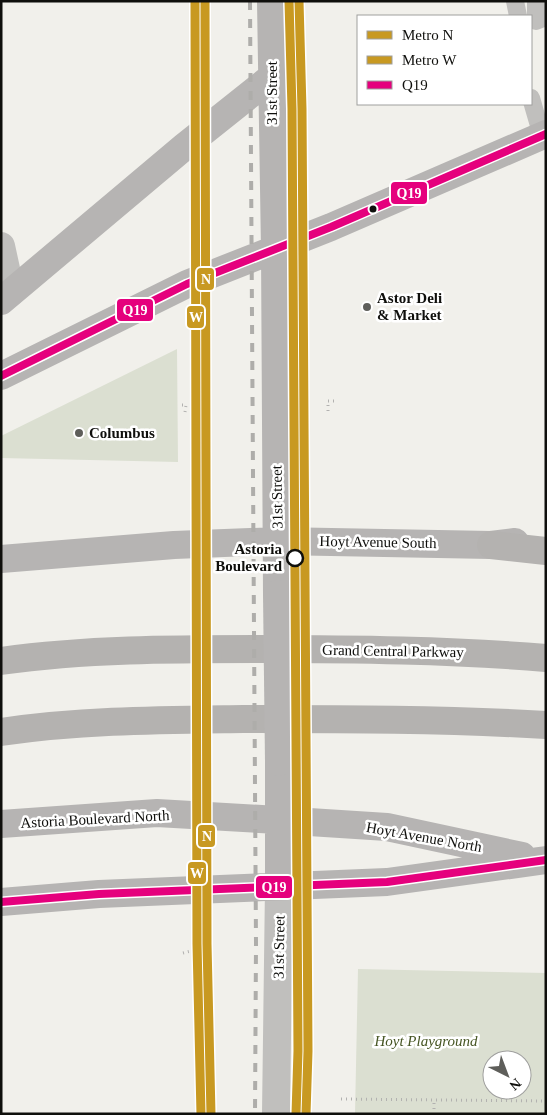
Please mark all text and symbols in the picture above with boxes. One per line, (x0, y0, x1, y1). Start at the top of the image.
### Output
legend (357, 15, 532, 105)
text: Metro N (402, 27, 453, 43)
text: Metro W (402, 52, 457, 68)
street label: 31st Street (264, 60, 280, 125)
text: Q19 (402, 77, 428, 93)
line badge: Q19 (390, 181, 428, 205)
text: Q19 (397, 186, 421, 201)
unlabelled marker (368, 204, 378, 214)
line badge: N (196, 267, 215, 291)
text: N (201, 272, 211, 287)
place label: Astor Deli & Market (377, 290, 442, 323)
line badge: Q19 (116, 298, 154, 322)
marker: Astor Deli & Market (361, 301, 373, 313)
text: Q19 (123, 303, 147, 318)
line badge: W (186, 305, 205, 329)
text: W (189, 310, 203, 325)
place label: Columbus (89, 425, 155, 441)
marker: Columbus (73, 427, 85, 439)
street label: 31st Street (268, 464, 286, 529)
street label: Hoyt Avenue South (319, 533, 437, 551)
place label: Astoria Boulevard (215, 541, 283, 574)
marker: Astoria Boulevard (286, 549, 304, 567)
street label: Grand Central Parkway (322, 642, 464, 660)
street label: Astoria Boulevard North (20, 807, 170, 831)
street label: Hoyt Avenue North (365, 819, 484, 855)
line badge: N (197, 824, 216, 848)
text: N (202, 829, 212, 844)
line badge: W (187, 861, 207, 885)
text: W (190, 866, 204, 881)
line badge: Q19 (255, 875, 293, 899)
text: Q19 (262, 880, 286, 895)
street label: 31st Street (270, 914, 288, 979)
park label: Hoyt Playground (373, 1033, 478, 1049)
north arrow (482, 1050, 532, 1100)
text: N (507, 1075, 524, 1093)

